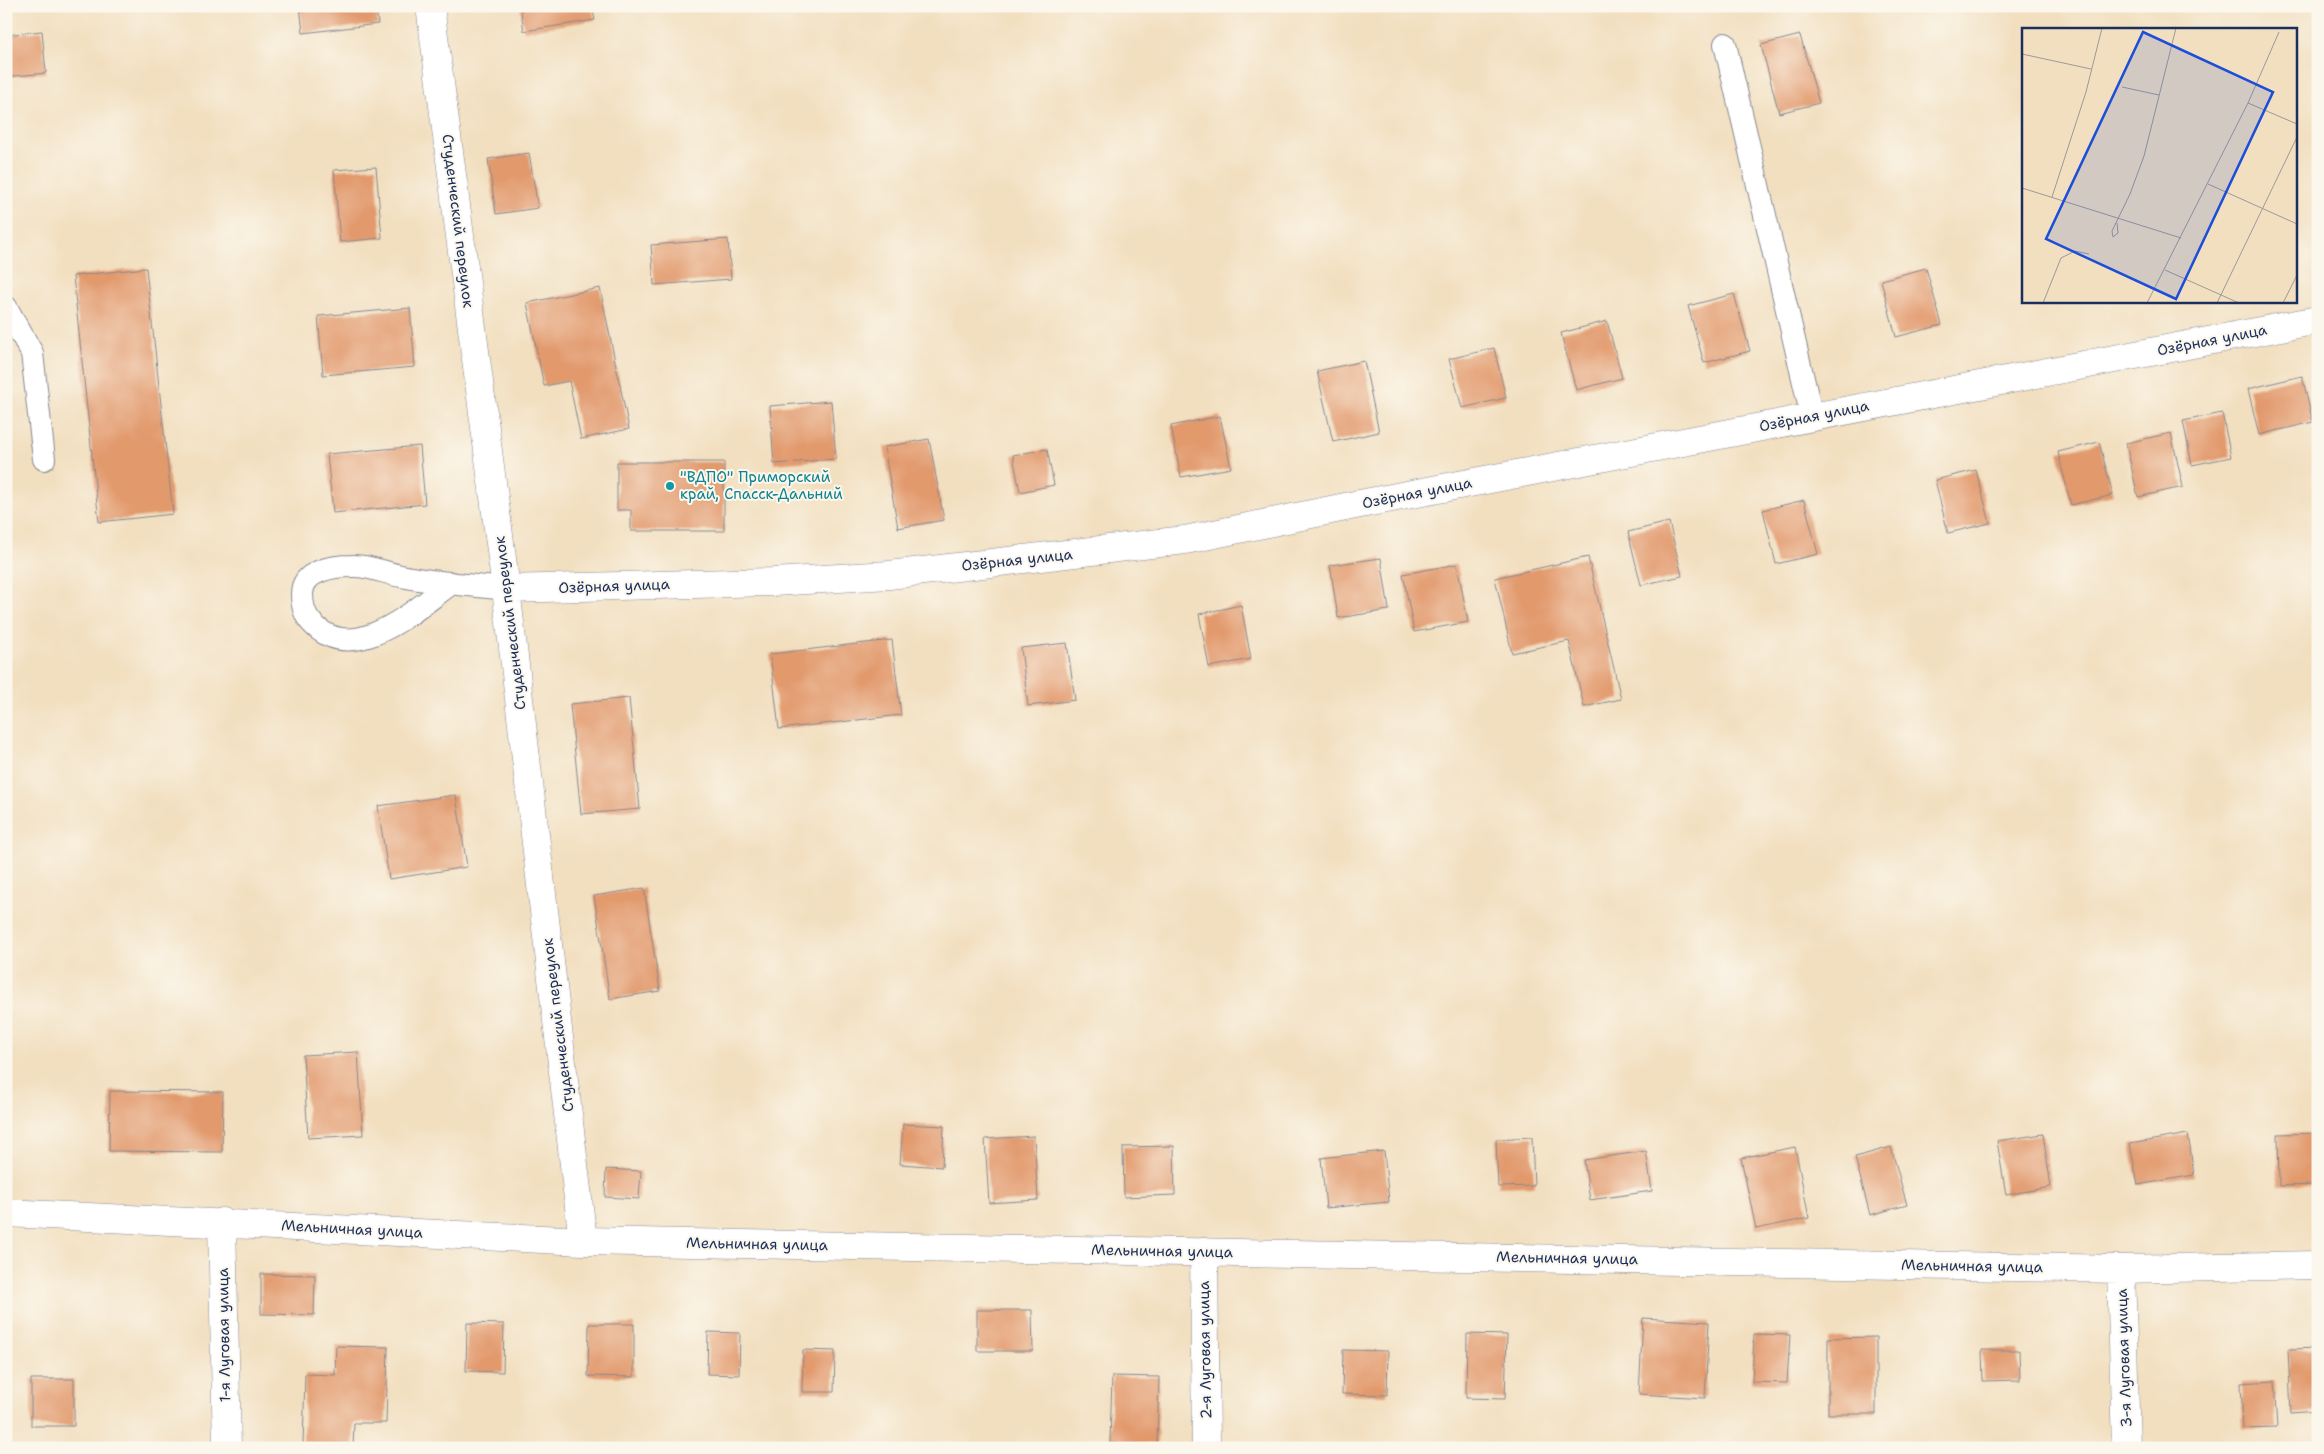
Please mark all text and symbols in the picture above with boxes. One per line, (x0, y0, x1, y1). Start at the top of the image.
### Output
inset map (2022, 28, 2296, 302)
street label: Студенческий переулок (437, 133, 479, 309)
street label: Озёрная улица (2155, 319, 2269, 360)
street label: Озёрная улица (1757, 395, 1871, 436)
place label: "ВДПО" Приморский край, Спасск-Дальний (680, 467, 843, 504)
street label: Озёрная улица (1360, 472, 1474, 513)
marker: "ВДПО" Приморский край, Спасск-Дальний (664, 480, 676, 492)
street label: Студенческий переулок (489, 535, 531, 711)
street label: Озёрная улица (960, 544, 1074, 576)
street label: Озёрная улица (558, 574, 671, 598)
street label: Студенческий переулок (537, 937, 579, 1113)
street label: Мельничная улица (281, 1215, 424, 1243)
street label: Мельничная улица (686, 1233, 829, 1255)
street label: Мельничная улица (1091, 1240, 1234, 1262)
street label: Мельничная улица (1496, 1247, 1639, 1269)
street label: Мельничная улица (1901, 1255, 2044, 1277)
street label: 1-я Луговая улица (213, 1267, 235, 1402)
street label: 2-я Луговая улица (1194, 1280, 1216, 1419)
street label: 3-я Луговая улица (2112, 1287, 2136, 1428)

